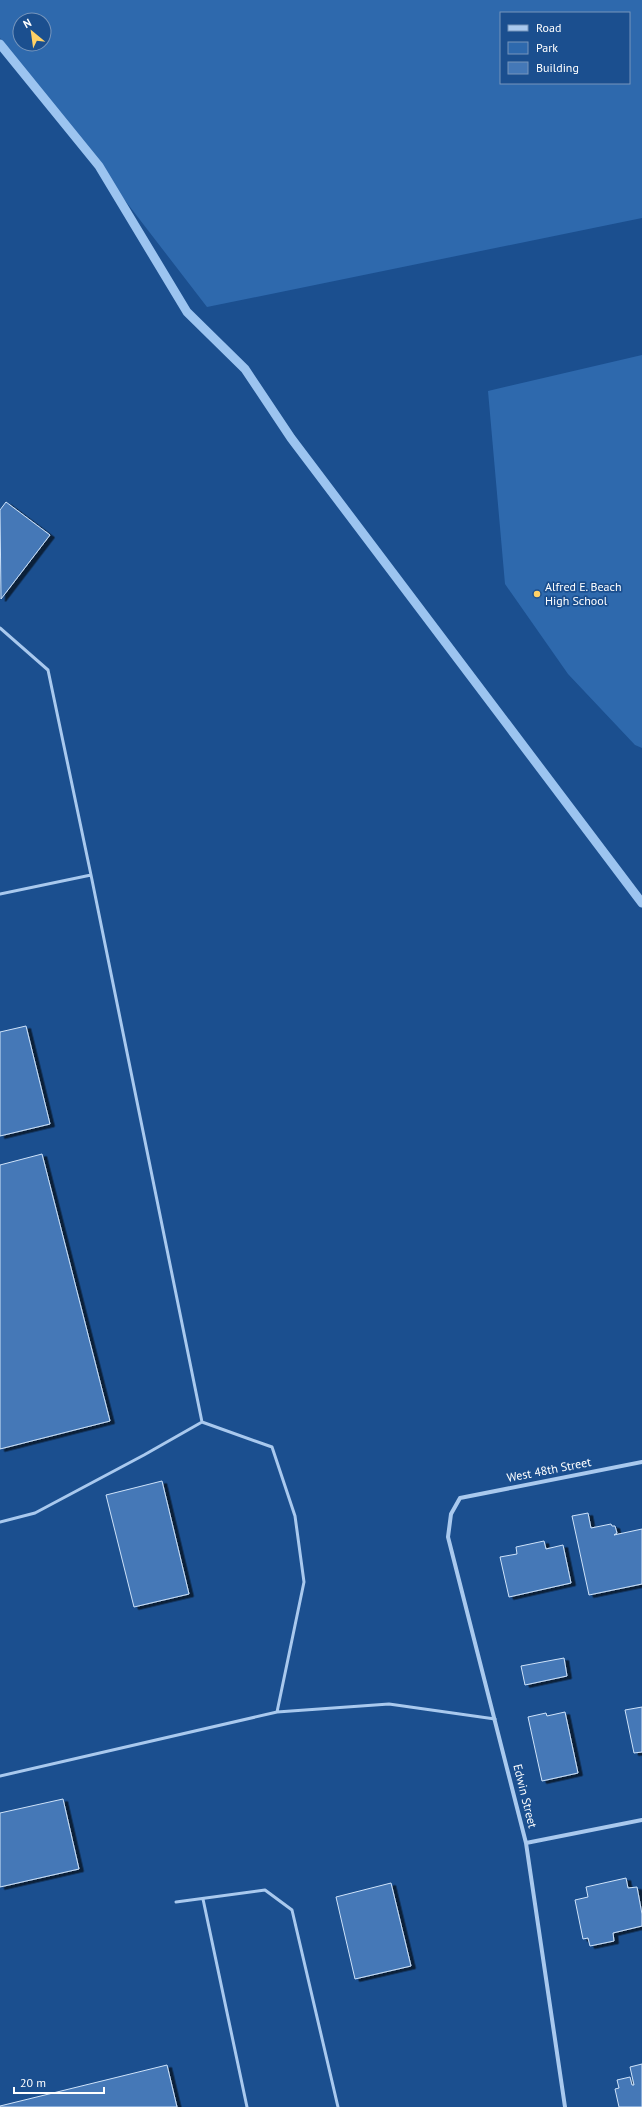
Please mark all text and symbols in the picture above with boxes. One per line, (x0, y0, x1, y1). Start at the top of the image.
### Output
north arrow (12, 12, 52, 52)
legend (500, 12, 630, 84)
text: N (21, 15, 34, 31)
text: Road (536, 20, 561, 35)
text: Park (536, 40, 558, 55)
text: Building (536, 60, 579, 75)
place label: Alfred E. Beach High School (545, 579, 622, 608)
marker: Alfred E. Beach High School (532, 589, 542, 599)
street label: West 48th Street (506, 1454, 592, 1485)
street label: Edwin Street (510, 1762, 541, 1829)
scale bar (14, 2069, 104, 2095)
text: 20 m (20, 2075, 46, 2090)

